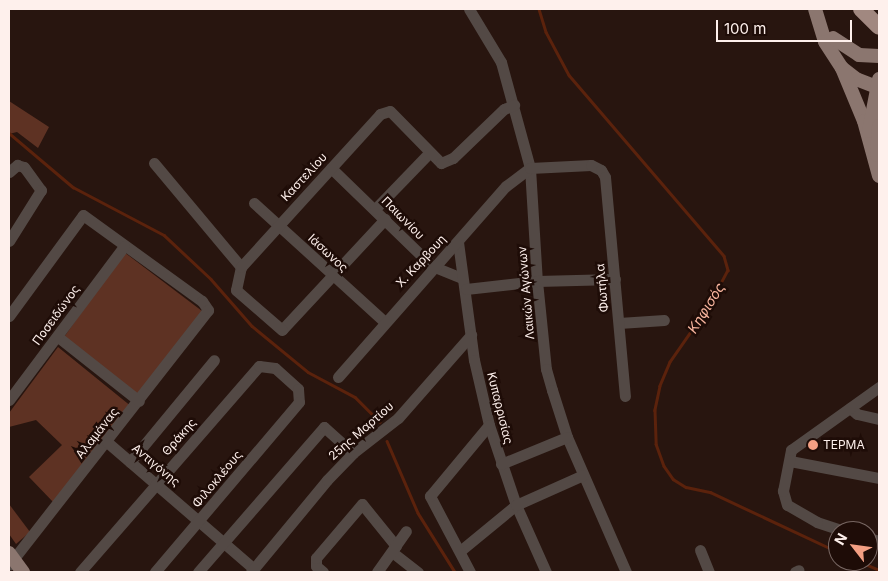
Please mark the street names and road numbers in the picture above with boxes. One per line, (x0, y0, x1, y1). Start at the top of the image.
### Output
street label: Καστελίου (278, 150, 330, 204)
street label: Παιωνίου (379, 194, 427, 242)
street label: Ιάσωνος (305, 231, 351, 275)
street label: Χ. Καρβουη (393, 232, 449, 290)
street label: Λαικών Αγώνων (515, 246, 537, 340)
street label: Φωτήλα (593, 263, 611, 313)
street label: Ποσειδώνος (29, 282, 83, 348)
street label: Κυπαρρισίας (484, 370, 516, 446)
street label: 25ης Μαρτίου (326, 399, 396, 463)
street label: Αλαμάνας (73, 405, 121, 461)
street label: Θράκης (159, 415, 199, 459)
street label: Αντιγόνης (129, 441, 183, 489)
street label: Φιλοκλέους (189, 448, 245, 510)

